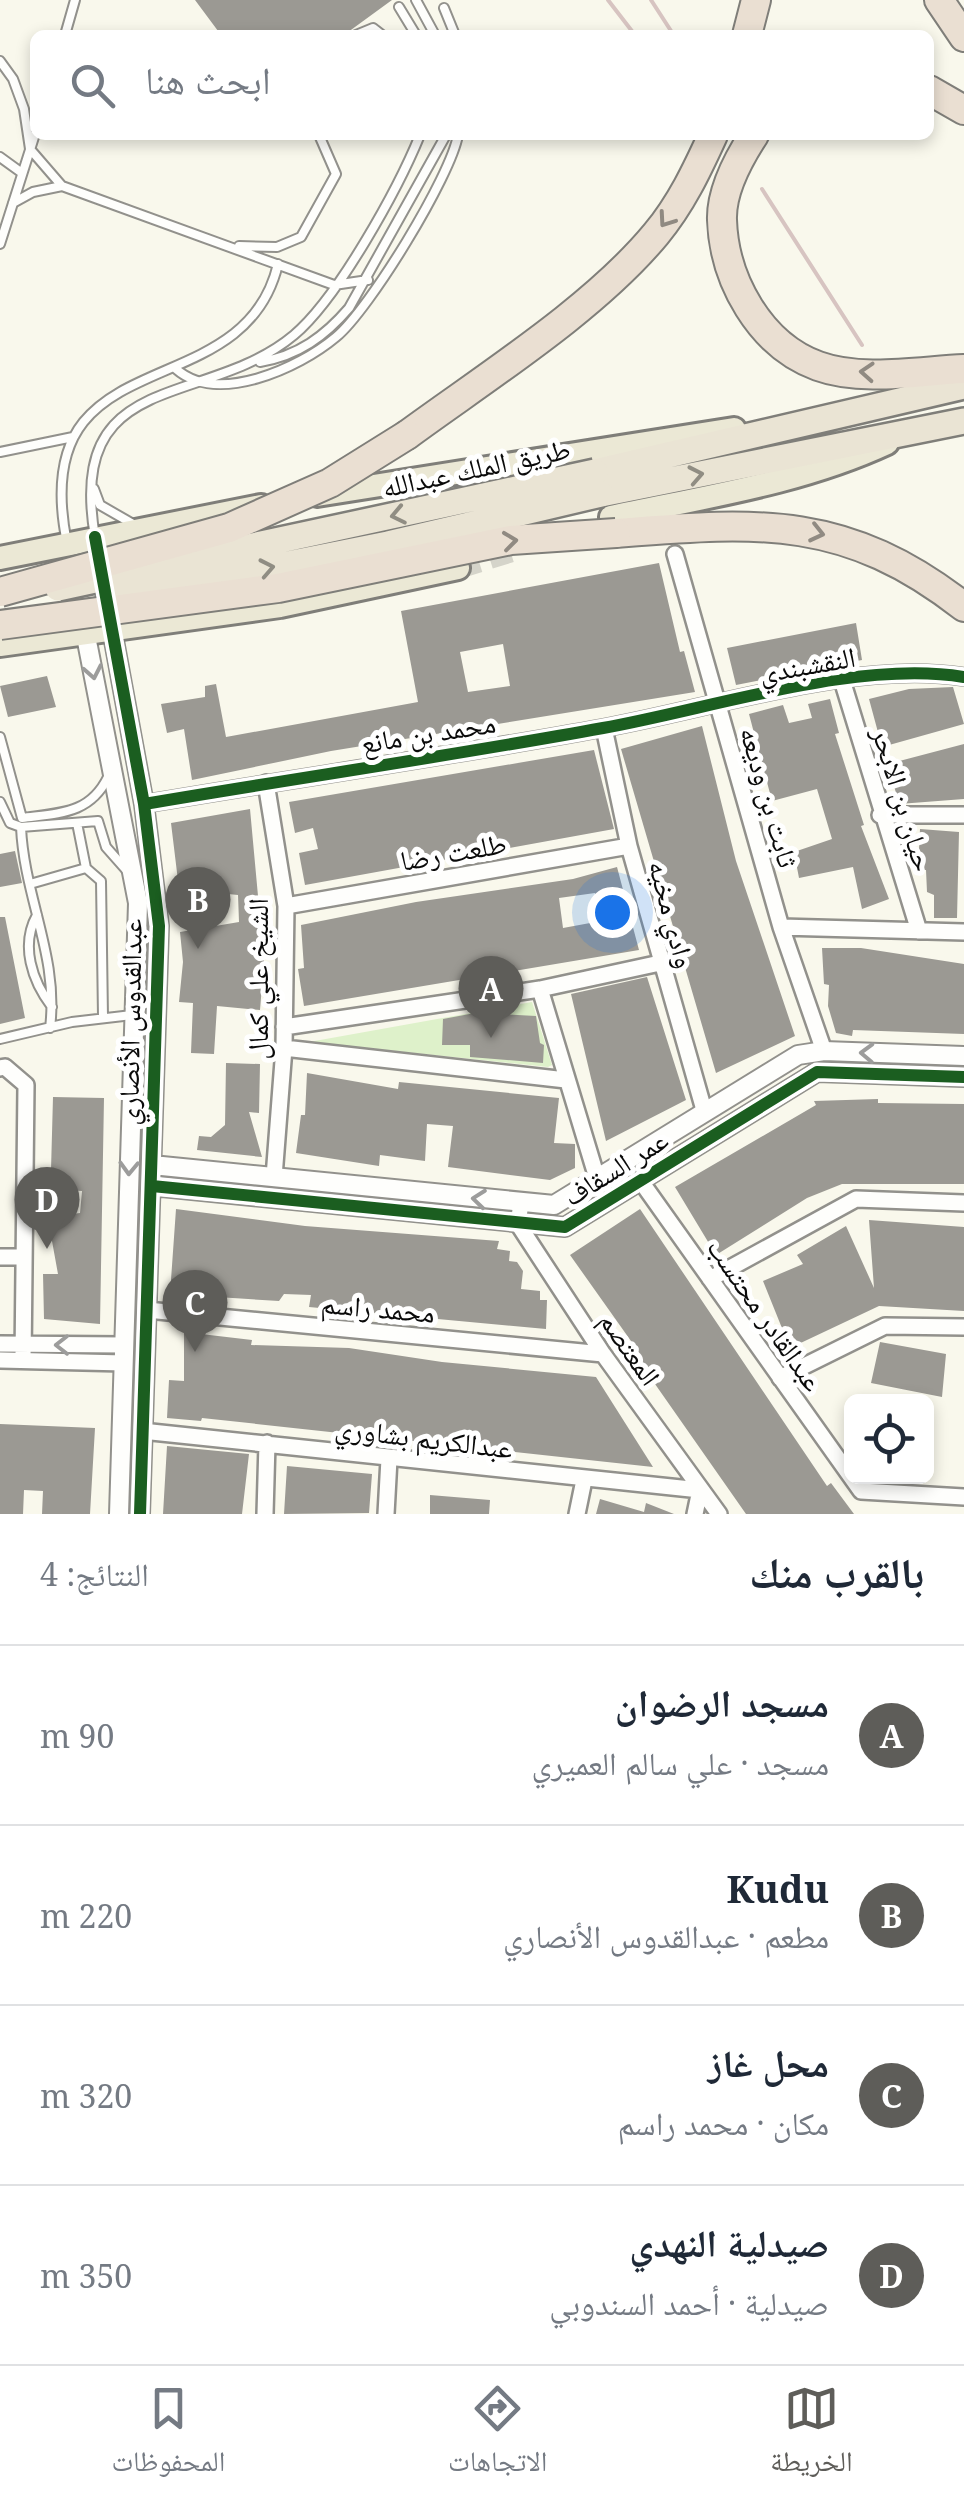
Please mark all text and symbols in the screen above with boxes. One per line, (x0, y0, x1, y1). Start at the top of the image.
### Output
search box (30, 30, 934, 140)
text: ابحث هنا (145, 53, 271, 105)
icon: search (65, 58, 120, 113)
one-way arrow (660, 208, 678, 227)
one-way arrow (858, 362, 874, 383)
street label: طريق الملك عبدالله (378, 429, 574, 505)
one-way arrow (688, 466, 705, 487)
one-way arrow (389, 503, 406, 524)
one-way arrow (808, 521, 825, 542)
one-way arrow (503, 531, 519, 552)
one-way arrow (258, 559, 275, 580)
street label: النقشبندي (756, 637, 859, 696)
one-way arrow (82, 664, 103, 681)
street label: محمد بن مانع (358, 703, 498, 761)
street label: حيان بن الابحر (864, 721, 944, 876)
street label: ثابت بن وديعه (732, 722, 808, 872)
street label: طلعت رضا (397, 823, 509, 879)
street label: وادي مخيه (635, 856, 706, 973)
pin: B (166, 866, 230, 949)
your location (587, 887, 638, 938)
street label: الشيخ علي كمال (238, 898, 281, 1060)
street label: عبدالقدوس الأنصاري (108, 918, 155, 1126)
pin: A (458, 956, 524, 1038)
one-way arrow (858, 1042, 874, 1063)
street label: عمر السقاف (555, 1120, 675, 1214)
one-way arrow (119, 1160, 140, 1176)
pin: D (15, 1166, 80, 1249)
one-way arrow (471, 1189, 487, 1210)
street label: عبدالقادر محتسب (699, 1230, 833, 1398)
pin: C (162, 1270, 228, 1352)
street label: محمد راسم (319, 1283, 437, 1332)
street label: المعتصم (591, 1303, 670, 1393)
one-way arrow (53, 1334, 68, 1356)
map controls (844, 1394, 934, 1484)
button: locate (844, 1394, 934, 1484)
street label: عبدالكريم بشاوري (332, 1407, 515, 1472)
text: بالقرب منك (749, 1543, 924, 1600)
text: النتائج: 4 (40, 1552, 149, 1595)
text: مسجد الرضوان (615, 1676, 829, 1728)
text: 90 m (40, 1714, 114, 1757)
text: A (879, 1714, 904, 1757)
text: مسجد · علي سالم العميري (532, 1741, 829, 1784)
text: Kudu (727, 1862, 829, 1914)
text: 220 m (40, 1894, 132, 1937)
text: B (881, 1894, 902, 1937)
text: مطعم · عبدالقدوس الأنصاري (503, 1914, 829, 1957)
text: محل غاز (708, 2036, 829, 2088)
text: 320 m (40, 2074, 132, 2117)
text: C (881, 2074, 902, 2117)
text: مكان · محمد راسم (618, 2101, 829, 2144)
text: صيدلية النهدي (629, 2216, 829, 2268)
text: 350 m (40, 2254, 132, 2297)
text: D (879, 2254, 904, 2297)
text: صيدلية · أحمد السندوبي (549, 2281, 829, 2324)
tab: المحفوظات (111, 2381, 225, 2489)
tab: الاتجاهات (448, 2381, 547, 2489)
tab: الخريطة (770, 2381, 853, 2489)

